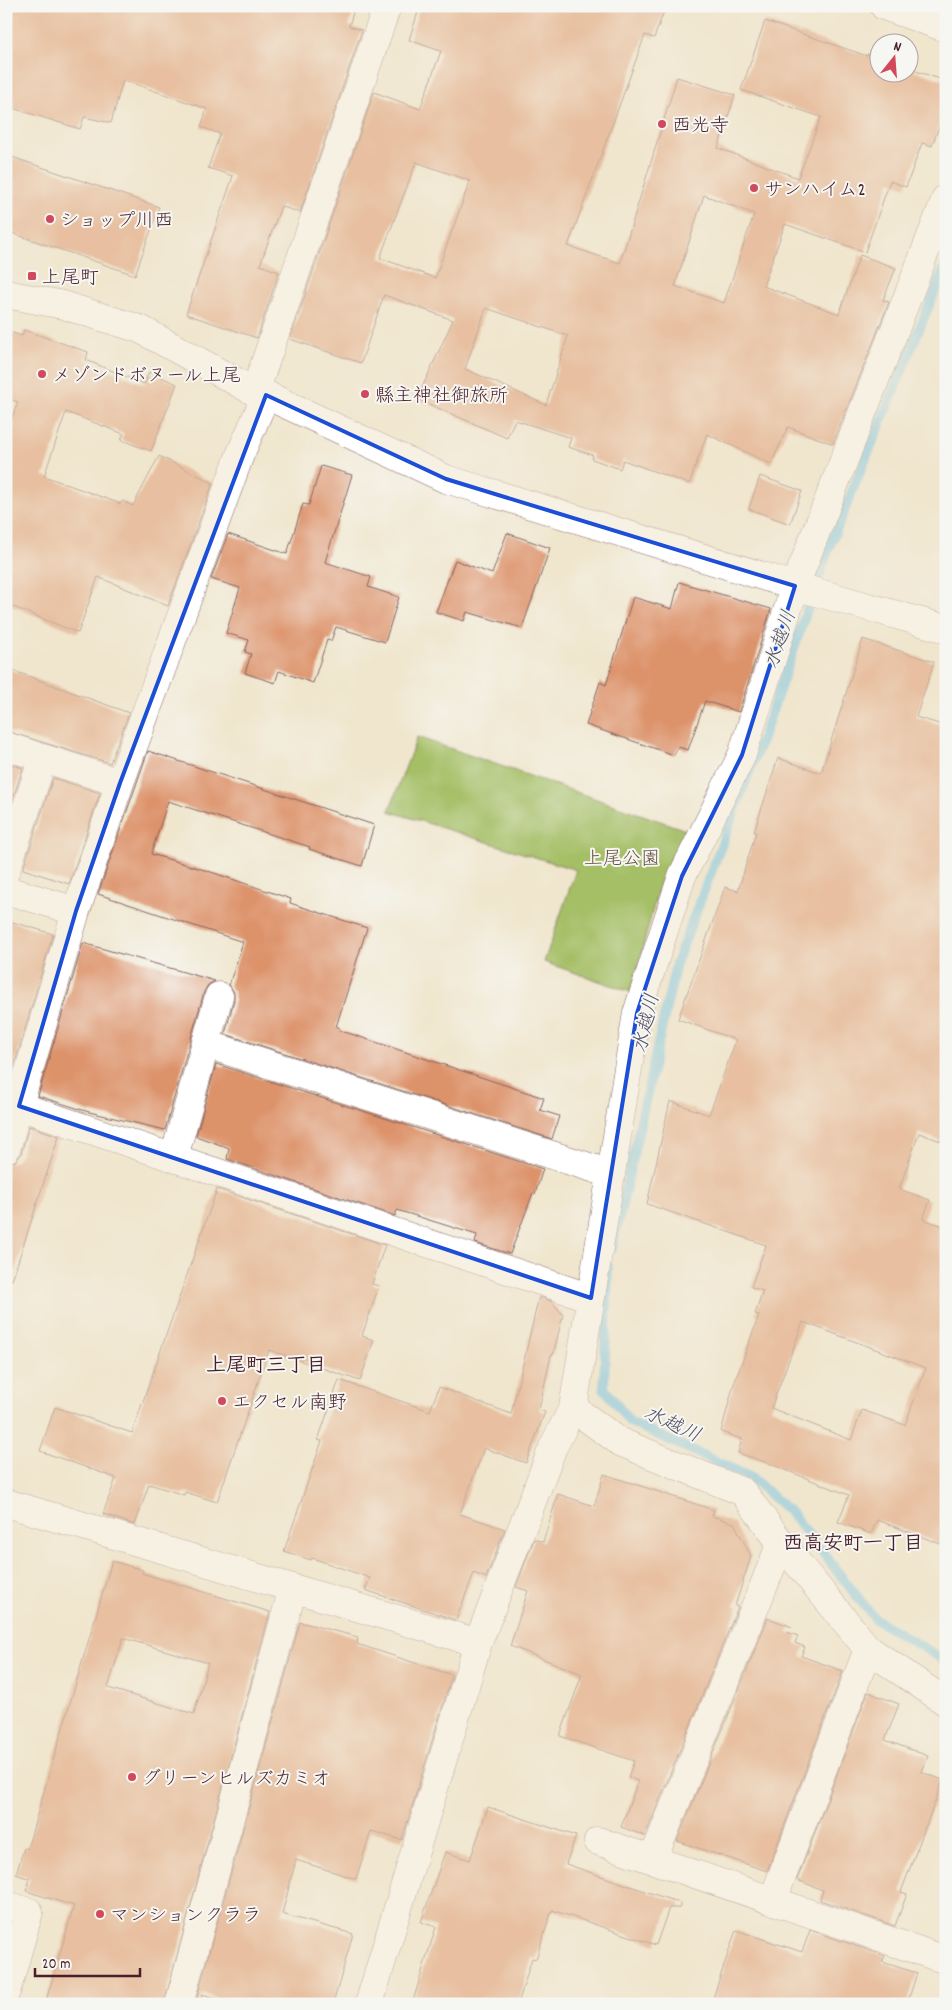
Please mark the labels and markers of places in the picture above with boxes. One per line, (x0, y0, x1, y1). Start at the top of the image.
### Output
place label: 西光寺 (672, 114, 729, 141)
marker: 西光寺 (656, 118, 668, 130)
place label: サンハイム2 (764, 178, 866, 205)
marker: サンハイム2 (748, 182, 760, 194)
place label: ショップ川西 (60, 209, 173, 236)
marker: ショップ川西 (44, 213, 56, 225)
place label: 上尾町 (42, 266, 99, 293)
marker: 上尾町 (26, 270, 38, 282)
place label: メゾンドボヌール上尾 (52, 364, 241, 391)
marker: メゾンドボヌール上尾 (36, 368, 48, 380)
place label: 縣主神社御旅所 (375, 384, 508, 411)
marker: 縣主神社御旅所 (359, 388, 371, 400)
place label: エクセル南野 (232, 1391, 347, 1418)
marker: エクセル南野 (216, 1395, 228, 1407)
place label: グリーンヒルズカミオ (142, 1767, 330, 1794)
marker: グリーンヒルズカミオ (126, 1771, 138, 1783)
place label: マンションクララ (110, 1904, 261, 1931)
marker: マンションクララ (94, 1908, 106, 1920)

